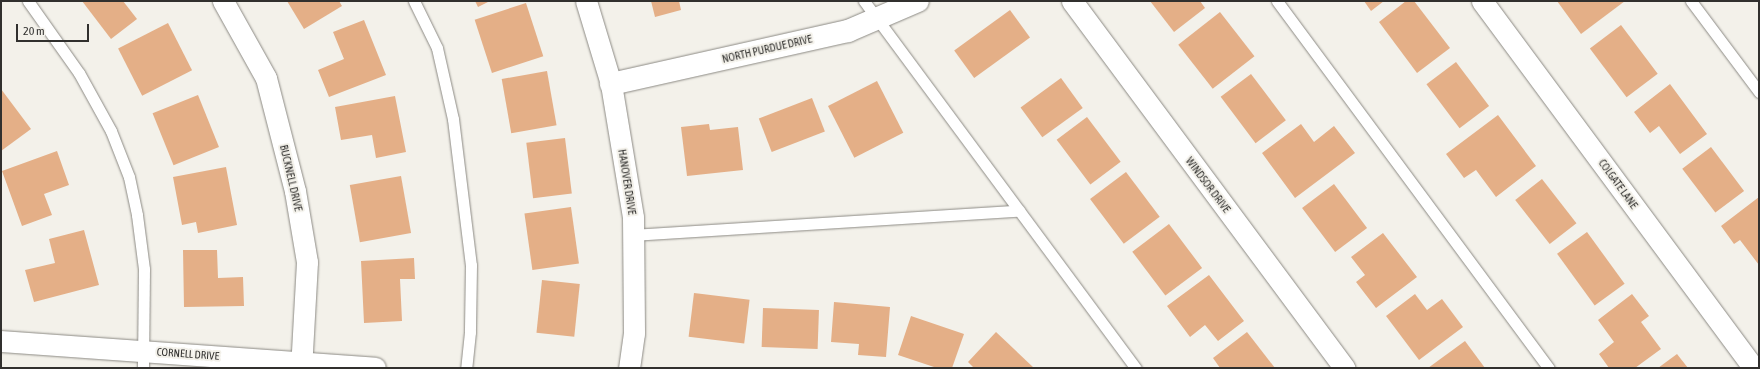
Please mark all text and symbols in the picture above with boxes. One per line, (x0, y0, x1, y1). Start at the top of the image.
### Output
scale bar (18, 16, 91, 42)
text: 20 m (23, 24, 45, 38)
street label: NORTH PURDUE DRIVE (721, 32, 813, 66)
street label: BUCKNELL DRIVE (277, 143, 305, 213)
street label: HANOVER DRIVE (615, 148, 639, 216)
street label: WINDSOR DRIVE (1183, 155, 1233, 215)
street label: COLGATE LANE (1596, 157, 1640, 211)
street label: CORNELL DRIVE (156, 345, 220, 363)

